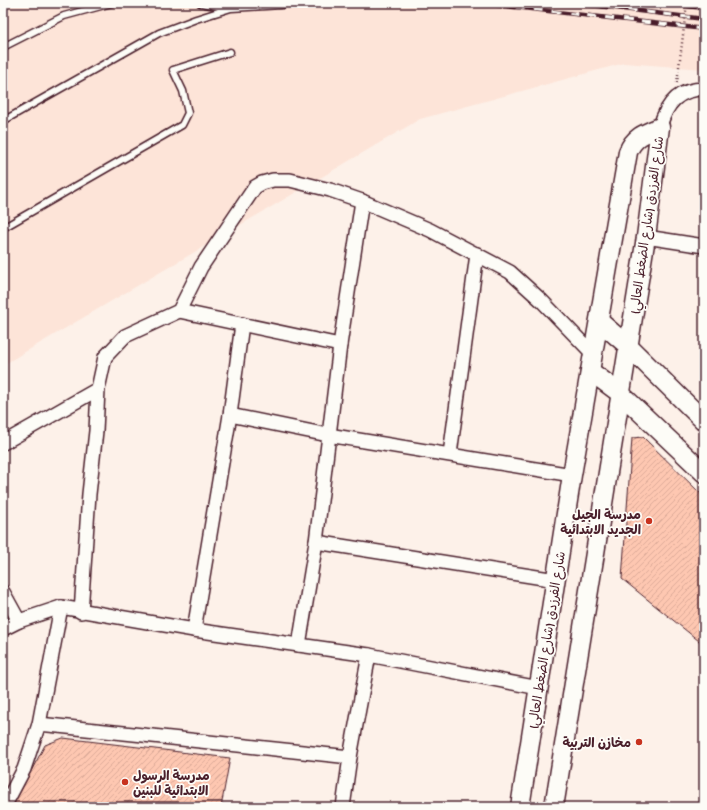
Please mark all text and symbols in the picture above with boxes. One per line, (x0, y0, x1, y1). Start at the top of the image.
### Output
street label: شارع الفرزدق (شارع الضغط العالي) (629, 135, 670, 316)
place label: مدرسة الجيل الجديد الابتدائية (560, 508, 641, 539)
marker: مدرسة الجيل الجديد الابتدائية (644, 516, 654, 526)
street label: شارع الفرزدق (شارع الضغط العالي) (527, 550, 572, 731)
place label: مخازن التربية (562, 736, 631, 752)
marker: مخازن التربية (634, 737, 644, 747)
place label: مدرسة الرسول الابتدائية للبنين (133, 769, 210, 800)
marker: مدرسة الرسول الابتدائية للبنين (120, 777, 130, 787)

